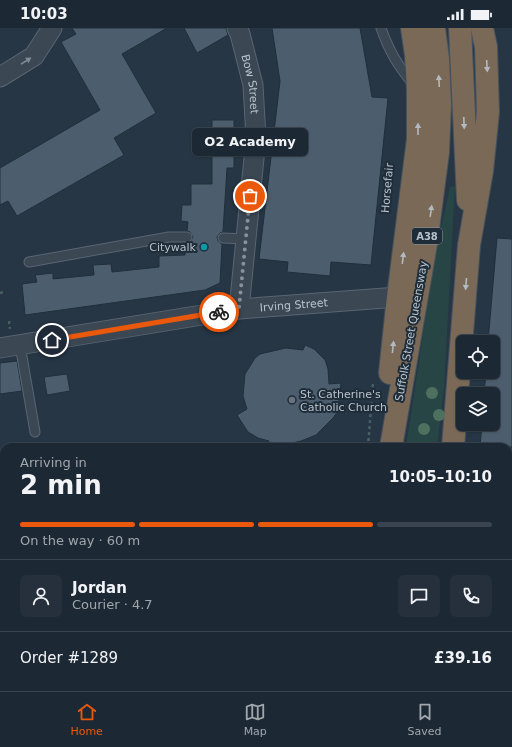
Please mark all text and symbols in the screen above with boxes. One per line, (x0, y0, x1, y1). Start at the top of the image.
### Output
text: 10:03 (20, 5, 68, 23)
street label: Bow Street (238, 53, 261, 115)
one-way arrow (20, 57, 32, 64)
one-way arrow (484, 60, 491, 72)
one-way arrow (436, 74, 442, 87)
one-way arrow (461, 117, 468, 129)
one-way arrow (415, 122, 421, 135)
callout: O2 Academy (192, 128, 308, 156)
text: O2 Academy (204, 134, 296, 149)
street label: Horsefair (379, 162, 396, 214)
pin (233, 179, 267, 213)
icon: bag (239, 185, 261, 207)
one-way arrow (428, 204, 434, 217)
road number: A38 (412, 228, 442, 244)
place label: Citywalk (149, 241, 197, 254)
marker: Citywalk (199, 242, 209, 252)
one-way arrow (399, 252, 406, 264)
street label: Suffolk Street Queensway (393, 259, 430, 402)
one-way arrow (463, 278, 469, 290)
courier (199, 292, 239, 332)
street label: Irving Street (259, 296, 329, 314)
icon: bike (208, 301, 230, 323)
pin (35, 323, 69, 357)
icon: home (41, 329, 63, 351)
map controls (456, 335, 500, 431)
button: locate (456, 335, 500, 379)
one-way arrow (389, 341, 396, 353)
button: layers (456, 387, 500, 431)
place label: St. Catherine's Catholic Church (300, 388, 387, 414)
marker: St. Catherine's Catholic Church (287, 395, 297, 405)
text: Arriving in (20, 455, 87, 470)
text: 10:05–10:10 (389, 468, 492, 486)
text: 2 min (20, 470, 102, 500)
text: On the way · 60 m (20, 533, 140, 548)
button: person (20, 575, 62, 617)
button: chat (398, 575, 440, 617)
button: phone (450, 575, 492, 617)
text: Jordan (72, 579, 127, 597)
text: Courier · 4.7 (72, 597, 153, 612)
text: Order #1289 (20, 649, 118, 667)
text: £39.16 (434, 649, 492, 667)
tab: Home (70, 701, 103, 738)
tab: Map (244, 701, 267, 738)
tab: Saved (408, 701, 442, 738)

